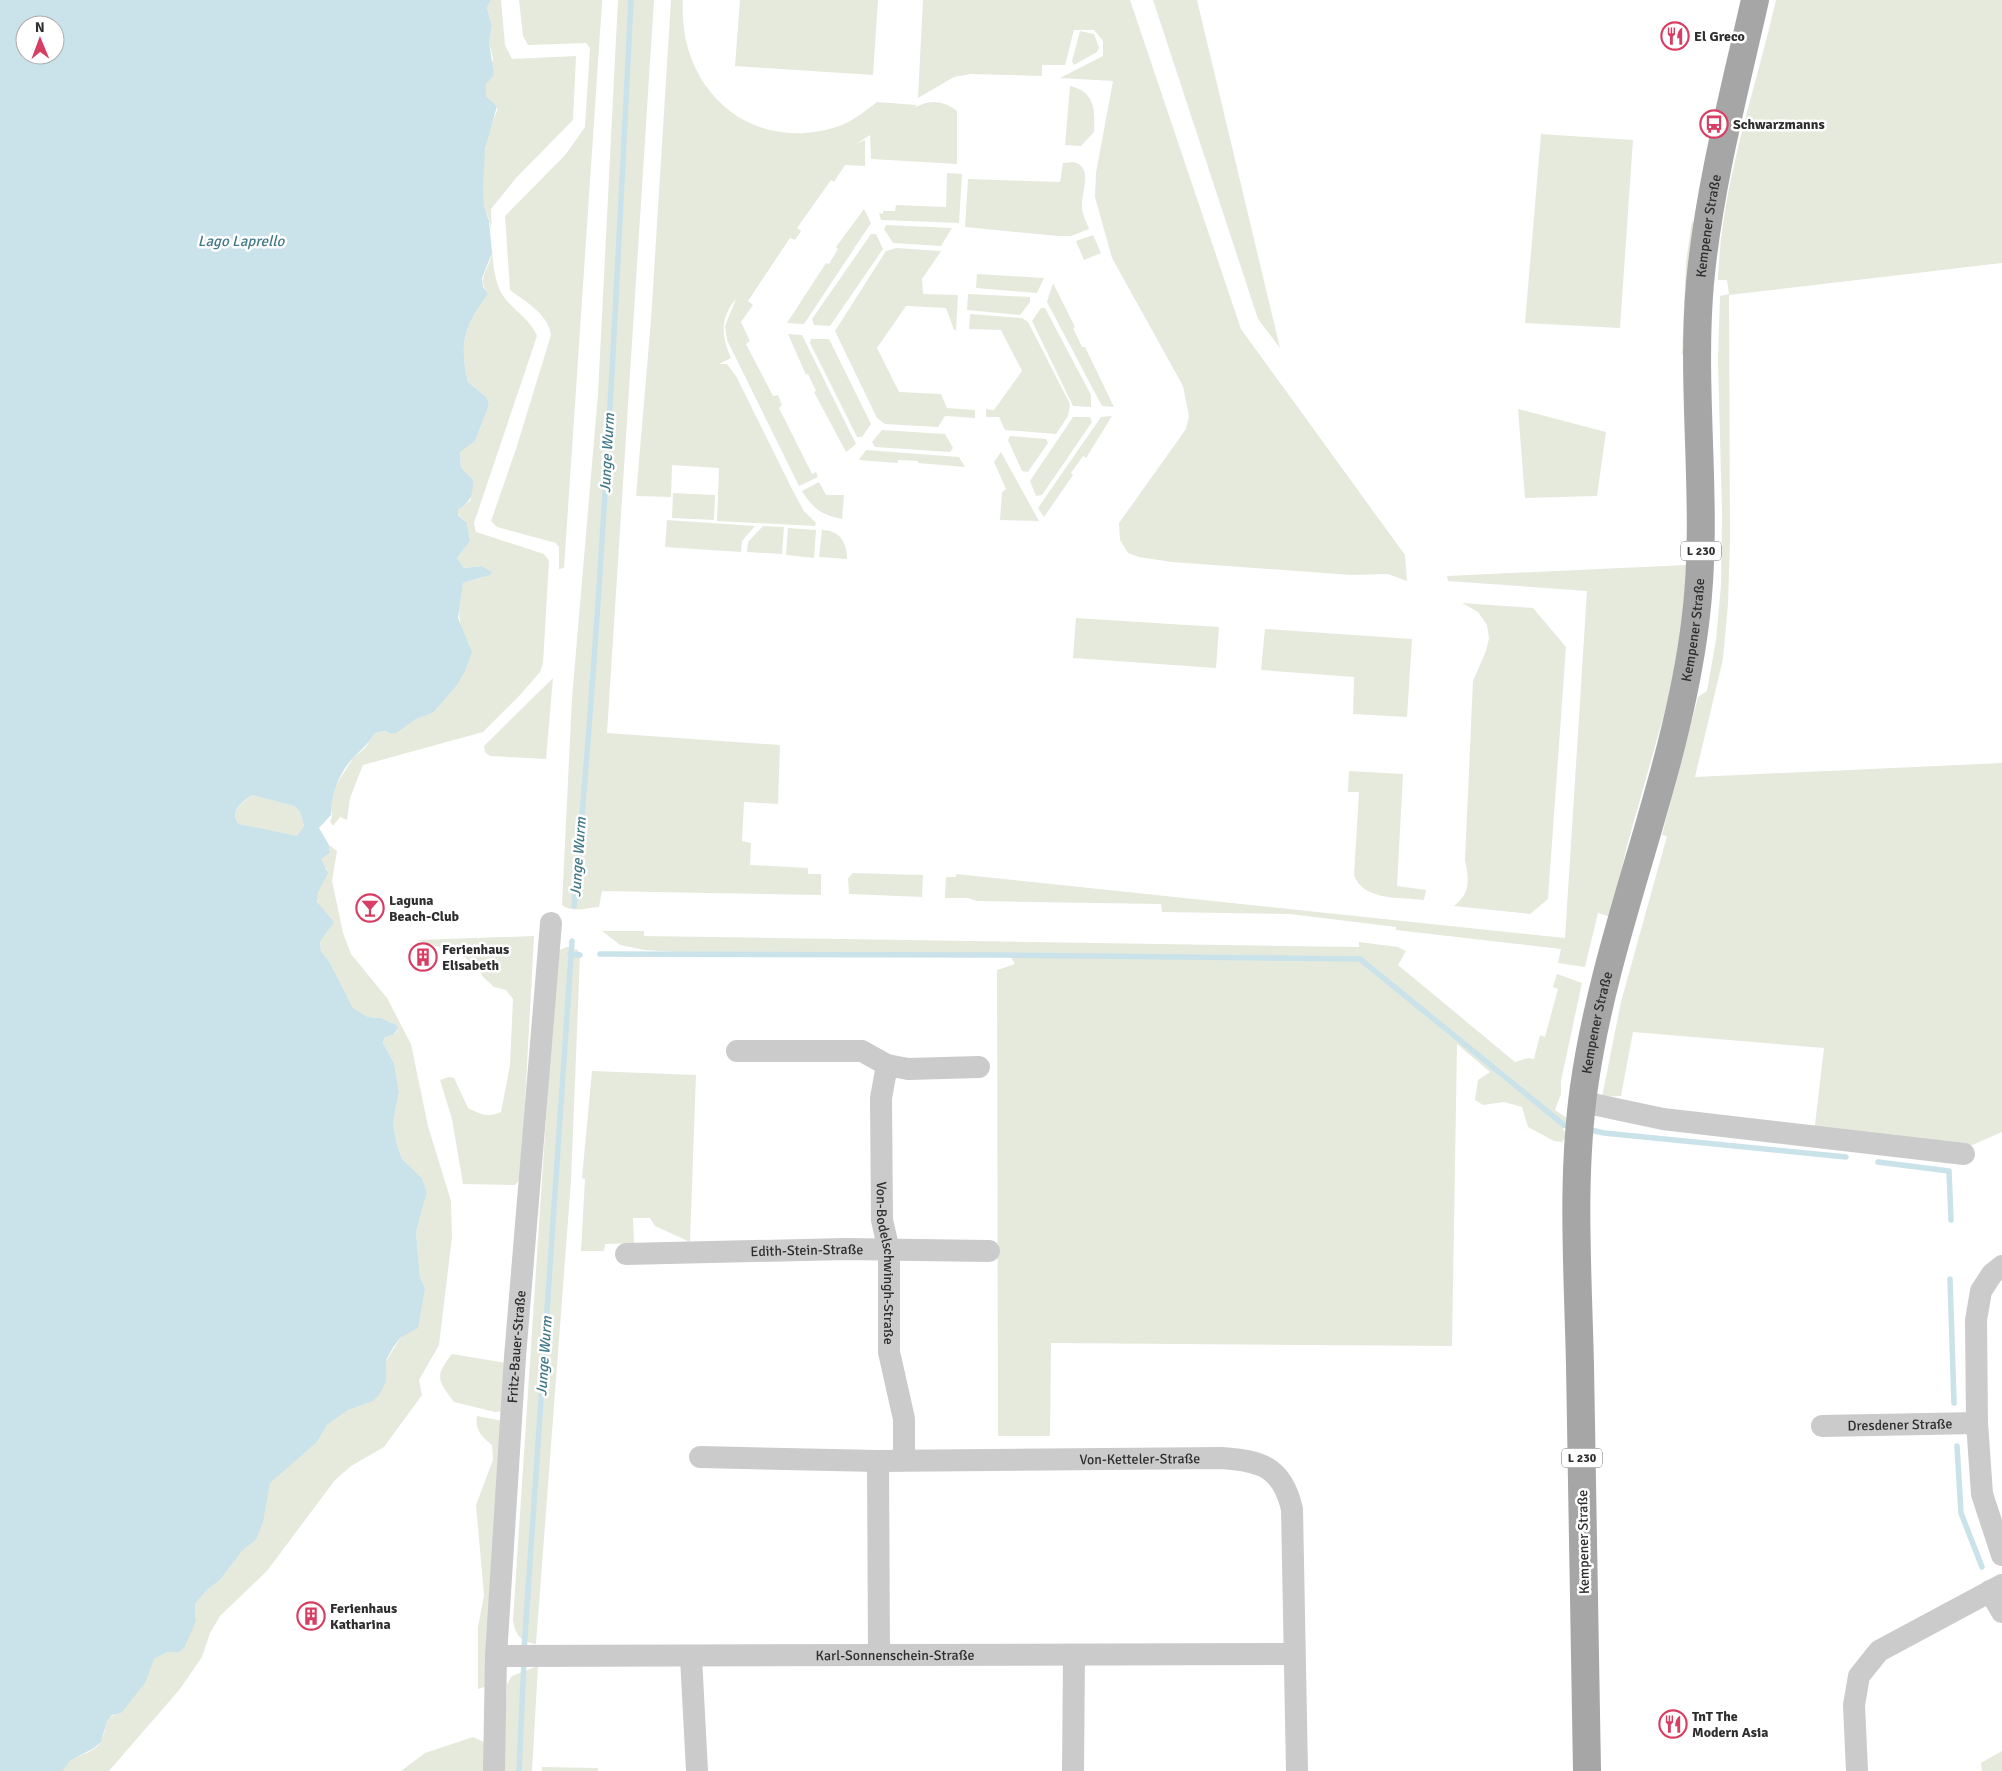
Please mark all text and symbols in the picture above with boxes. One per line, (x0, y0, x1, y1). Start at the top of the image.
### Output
north arrow (15, 15, 65, 65)
text: N (35, 19, 45, 36)
restaurant icon: El Greco (1660, 21, 1690, 51)
place label: El Greco (1694, 28, 1745, 45)
bus stop icon: Schwarzmanns (1699, 109, 1729, 139)
place label: Schwarzmanns (1733, 116, 1825, 133)
street label: Kempener Straße (1693, 173, 1725, 279)
water label: Lago Laprello (198, 232, 285, 250)
water label: Junge Wurm (596, 412, 618, 493)
road number: L 230 (1681, 542, 1721, 560)
street label: Kempener Straße (1678, 578, 1708, 683)
water label: Junge Wurm (566, 816, 590, 897)
place label: Laguna Beach-Club (389, 892, 460, 925)
bar icon: Laguna Beach-Club (355, 893, 385, 923)
place label: Ferienhaus Elisabeth (442, 941, 509, 974)
building icon: Ferienhaus Elisabeth (408, 942, 438, 972)
street label: Kempener Straße (1578, 970, 1616, 1075)
street label: Von-Bodelschwingh-Straße (873, 1181, 897, 1345)
street label: Edith-Stein-Straße (750, 1241, 864, 1260)
street label: Fritz-Bauer-Straße (504, 1290, 530, 1404)
water label: Junge Wurm (532, 1315, 556, 1396)
street label: Dresdener Straße (1847, 1415, 1953, 1435)
road number: L 230 (1562, 1449, 1602, 1468)
street label: Von-Ketteler-Straße (1080, 1450, 1200, 1468)
street label: Kempener Straße (1574, 1490, 1593, 1594)
place label: Ferienhaus Katharina (330, 1600, 397, 1633)
building icon: Ferienhaus Katharina (296, 1601, 326, 1631)
street label: Karl-Sonnenschein-Straße (816, 1647, 974, 1664)
place label: TnT The Modern Asia (1692, 1708, 1768, 1741)
restaurant icon: TnT The Modern Asia (1658, 1709, 1688, 1739)

